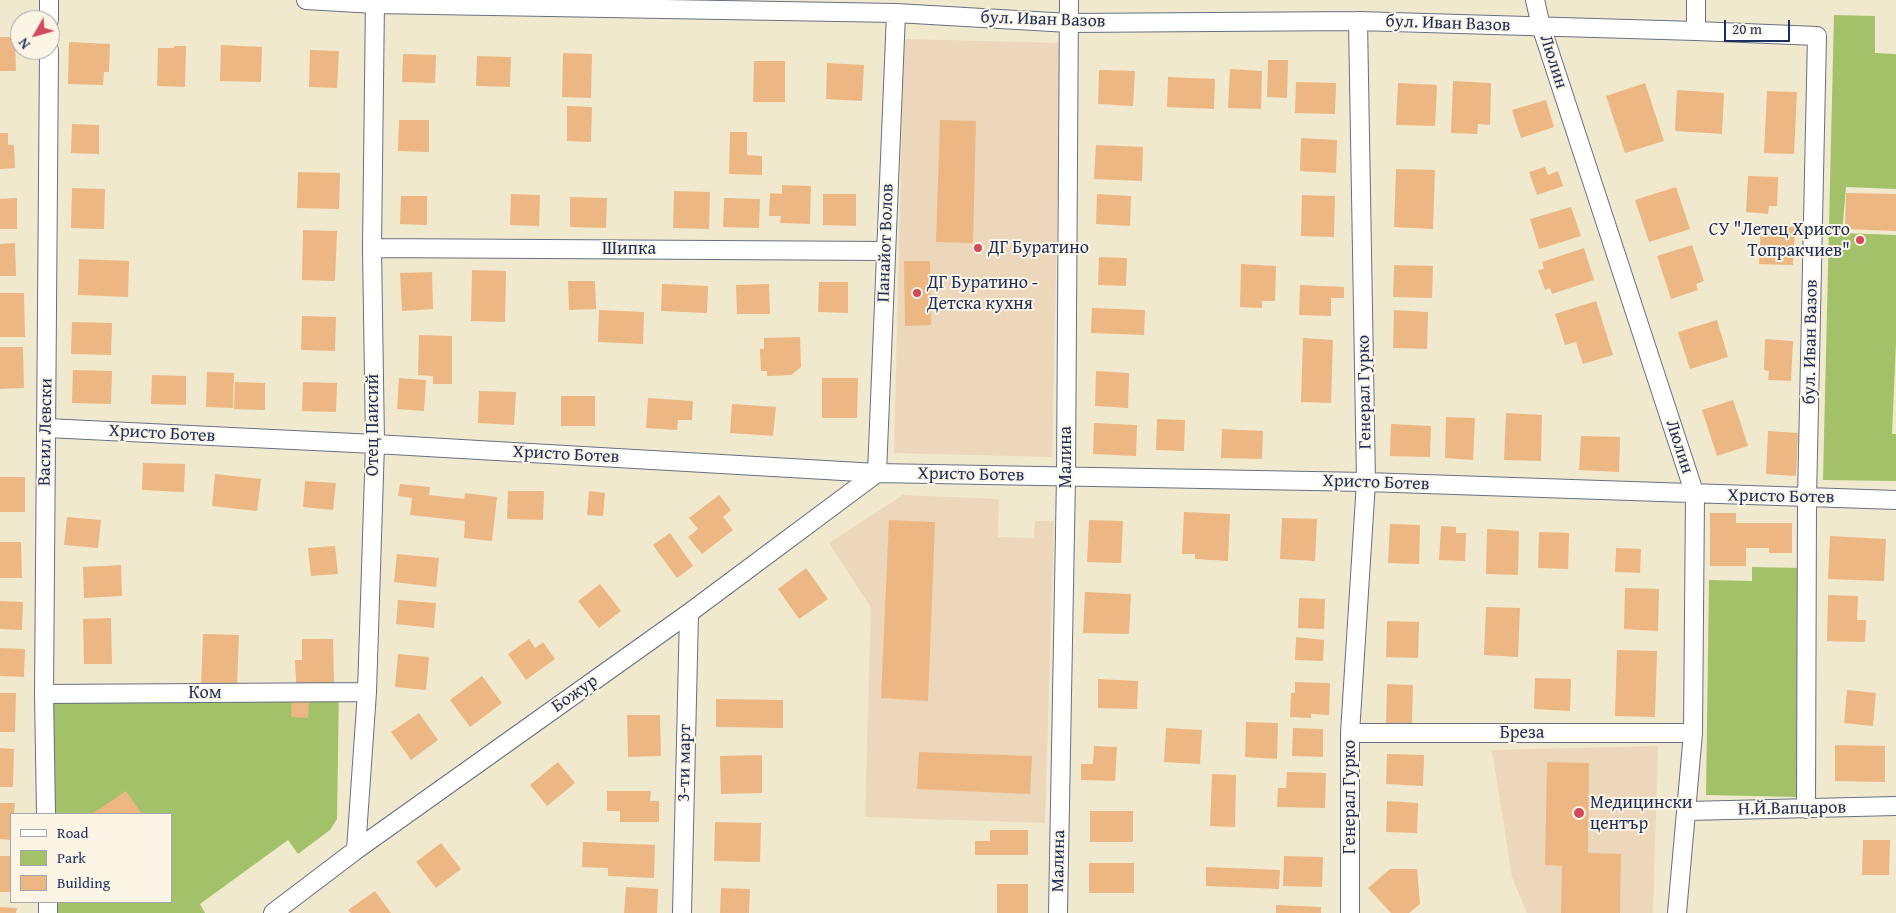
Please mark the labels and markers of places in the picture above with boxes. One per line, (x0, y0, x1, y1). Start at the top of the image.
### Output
place label: СУ "Летец Христо Топракчиев" (1709, 219, 1850, 262)
marker: СУ "Летец Христо Топракчиев" (1854, 234, 1866, 246)
place label: ДГ Буратино (988, 237, 1089, 259)
marker: ДГ Буратино (972, 242, 984, 254)
place label: ДГ Буратино - Детска кухня (927, 272, 1038, 314)
marker: ДГ Буратино - Детска кухня (911, 287, 923, 299)
place label: Медицински център (1590, 792, 1693, 834)
marker: Медицински център (1572, 806, 1586, 820)

